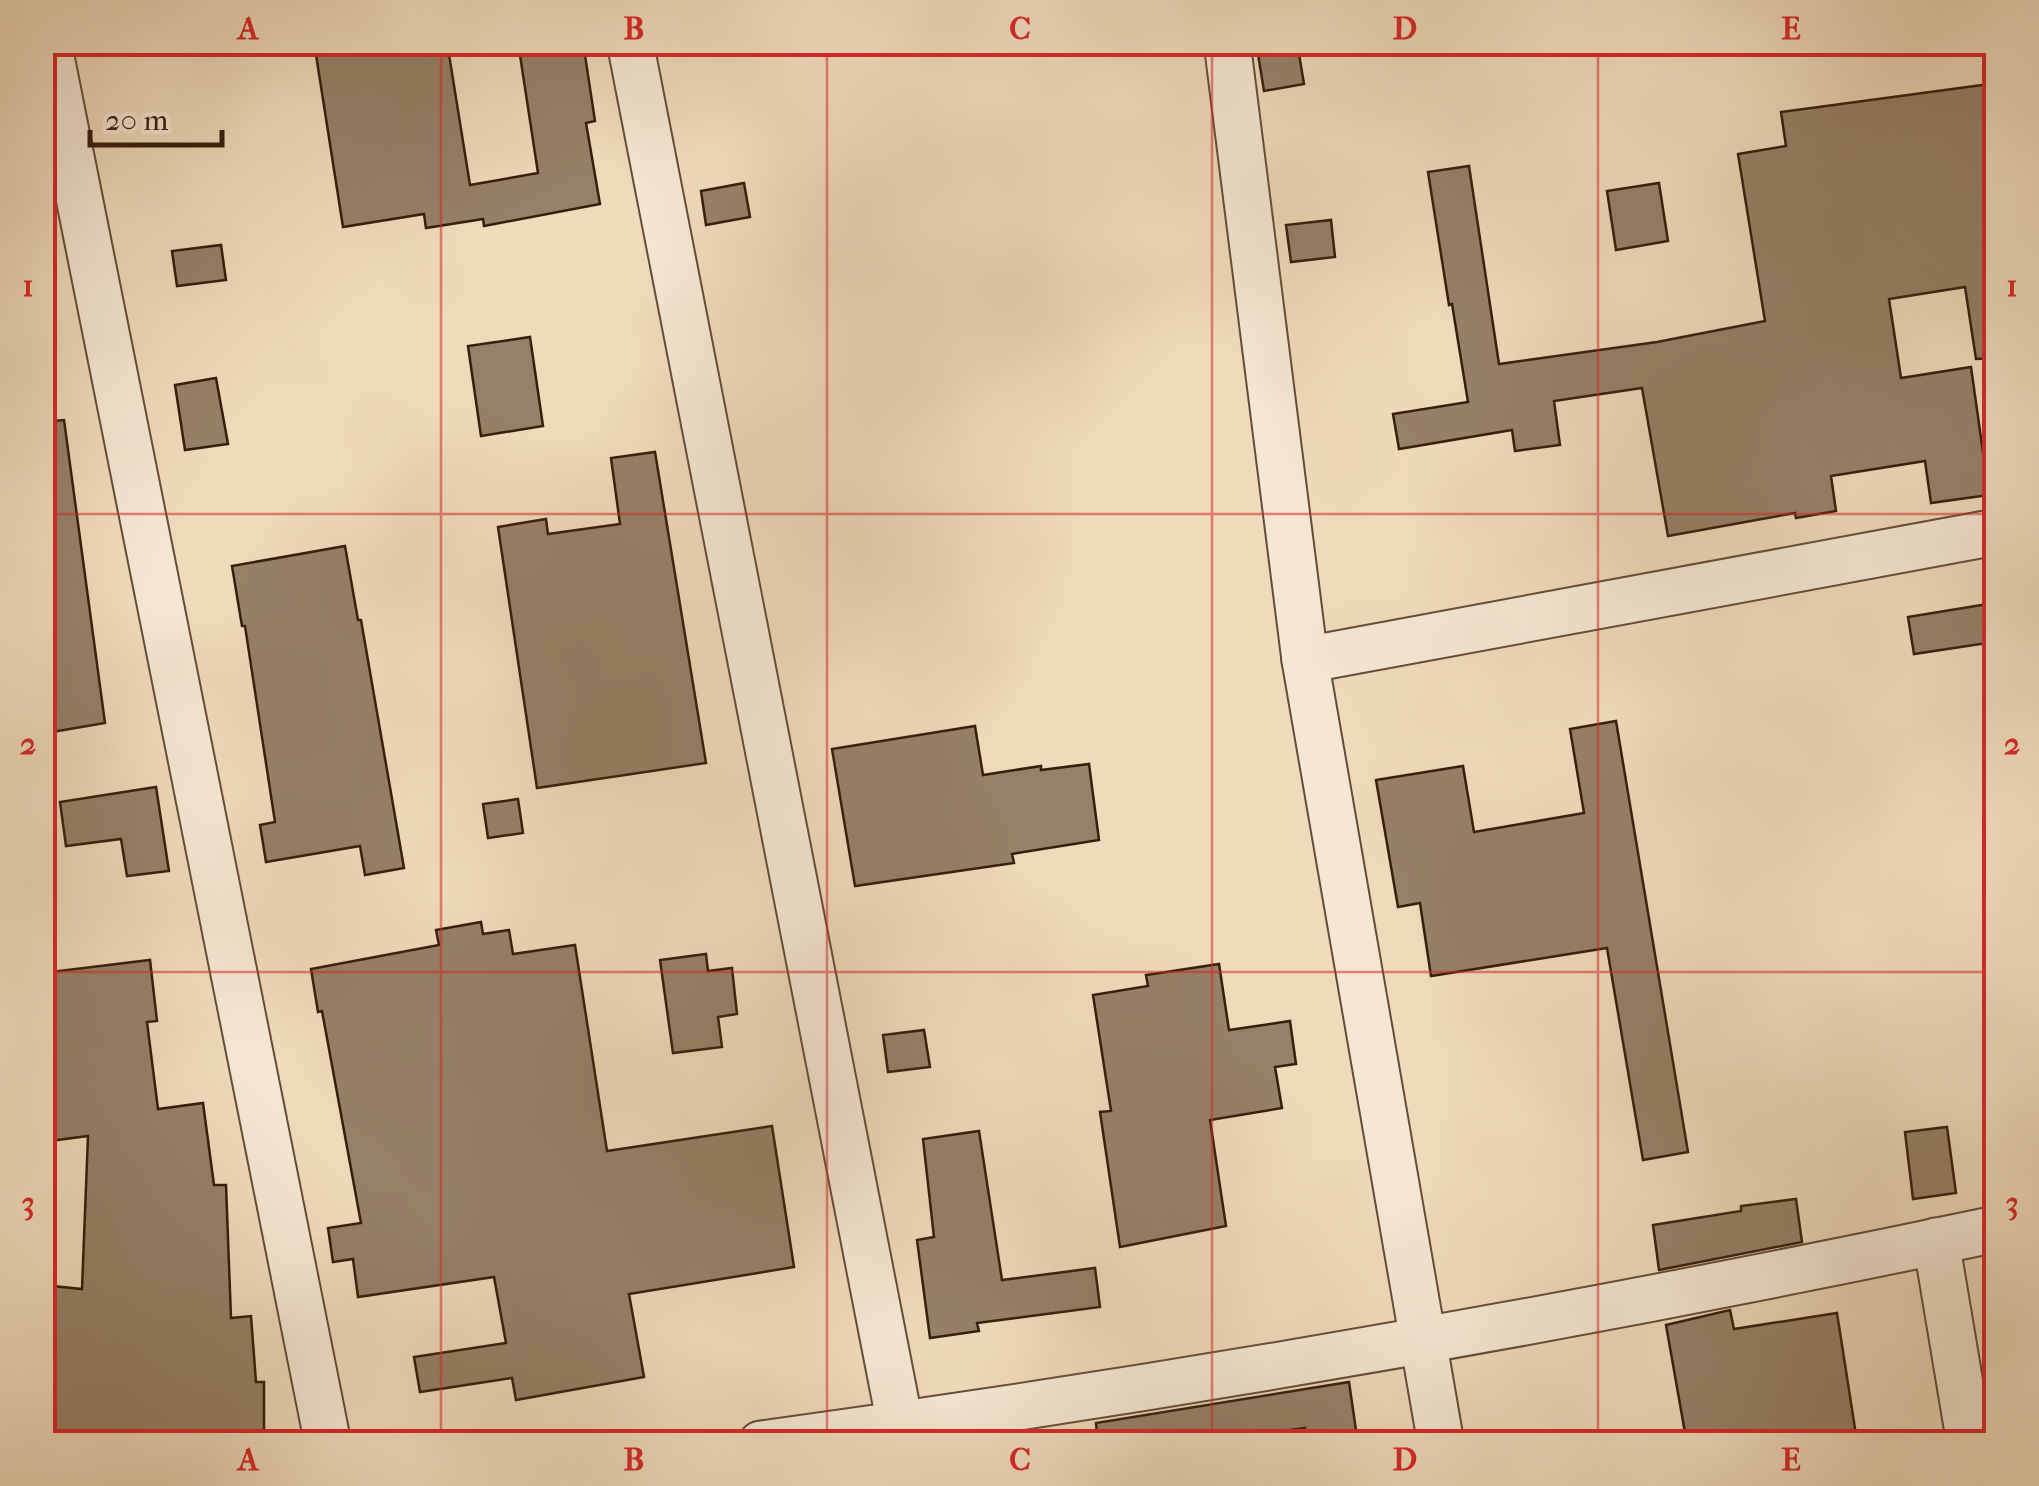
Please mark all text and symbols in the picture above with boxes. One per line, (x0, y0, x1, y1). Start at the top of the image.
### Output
text: A (236, 10, 260, 47)
text: B (624, 10, 644, 47)
text: C (1009, 10, 1031, 47)
text: D (1393, 10, 1417, 47)
text: E (1781, 10, 1801, 47)
scale bar (90, 85, 222, 147)
text: 20 m (105, 103, 168, 138)
text: 1 (22, 267, 34, 304)
text: 1 (2006, 267, 2018, 304)
text: 2 (20, 725, 36, 762)
text: 2 (2004, 725, 2020, 762)
text: 3 (21, 1184, 35, 1221)
text: 3 (2005, 1184, 2019, 1221)
text: A (236, 1441, 260, 1478)
text: B (624, 1441, 644, 1478)
text: C (1009, 1441, 1031, 1478)
text: D (1393, 1441, 1417, 1478)
text: E (1781, 1441, 1801, 1478)

